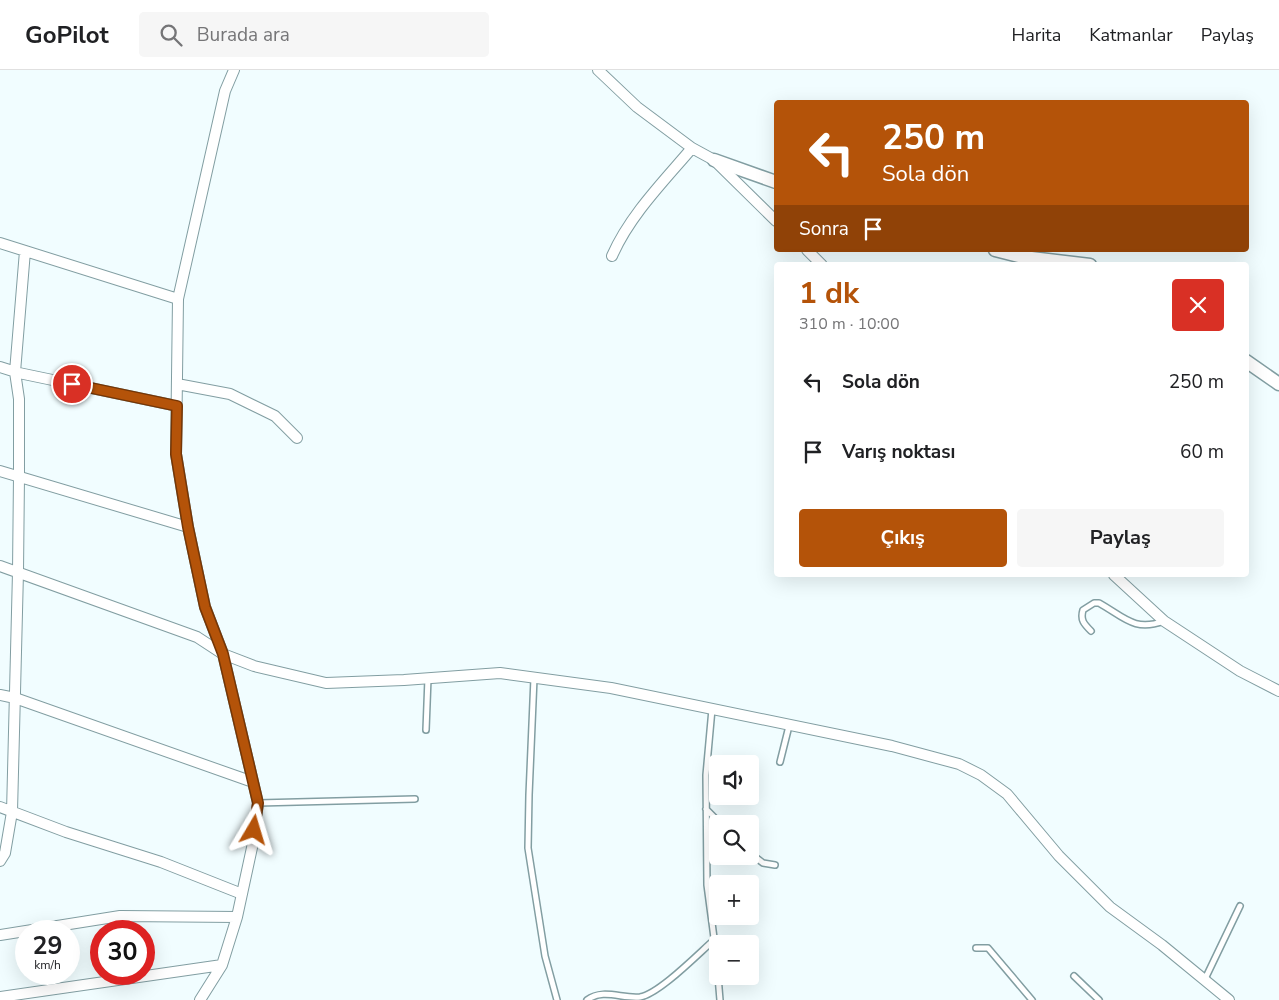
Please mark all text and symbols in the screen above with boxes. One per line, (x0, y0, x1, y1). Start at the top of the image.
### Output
search box (139, 12, 489, 57)
text: GoPilot (25, 19, 109, 51)
icon: search (157, 21, 185, 49)
text: Burada ara (197, 22, 290, 48)
text: Harita (1012, 23, 1061, 47)
text: Katmanlar (1089, 23, 1173, 47)
text: Paylaş (1201, 23, 1254, 47)
text: 250 m (882, 114, 985, 161)
icon: left (799, 120, 864, 185)
text: Sola dön (882, 159, 969, 189)
icon: arrive (859, 215, 887, 243)
text: Sonra (799, 216, 849, 242)
text: 1 dk (799, 273, 859, 314)
button: close (1172, 279, 1224, 331)
text: 310 m · 10:00 (799, 313, 900, 335)
pin (51, 363, 93, 405)
icon: left (799, 368, 827, 396)
text: Sola dön (842, 369, 920, 395)
text: 250 m (1169, 369, 1224, 395)
icon: arrive (58, 370, 86, 398)
icon: arrive (799, 438, 827, 466)
text: Varış noktası (842, 439, 955, 465)
text: 60 m (1180, 439, 1224, 465)
button: Çıkış (799, 509, 1007, 567)
button: Paylaş (1017, 509, 1224, 567)
map controls (709, 755, 759, 985)
button: sound (709, 755, 759, 805)
position arrow (227, 803, 279, 855)
button: search (709, 815, 759, 865)
button: + (709, 875, 759, 925)
speed limit sign: 30 (90, 920, 155, 985)
text: 29 (32, 929, 63, 963)
button: − (709, 935, 759, 985)
text: km/h (34, 957, 61, 973)

